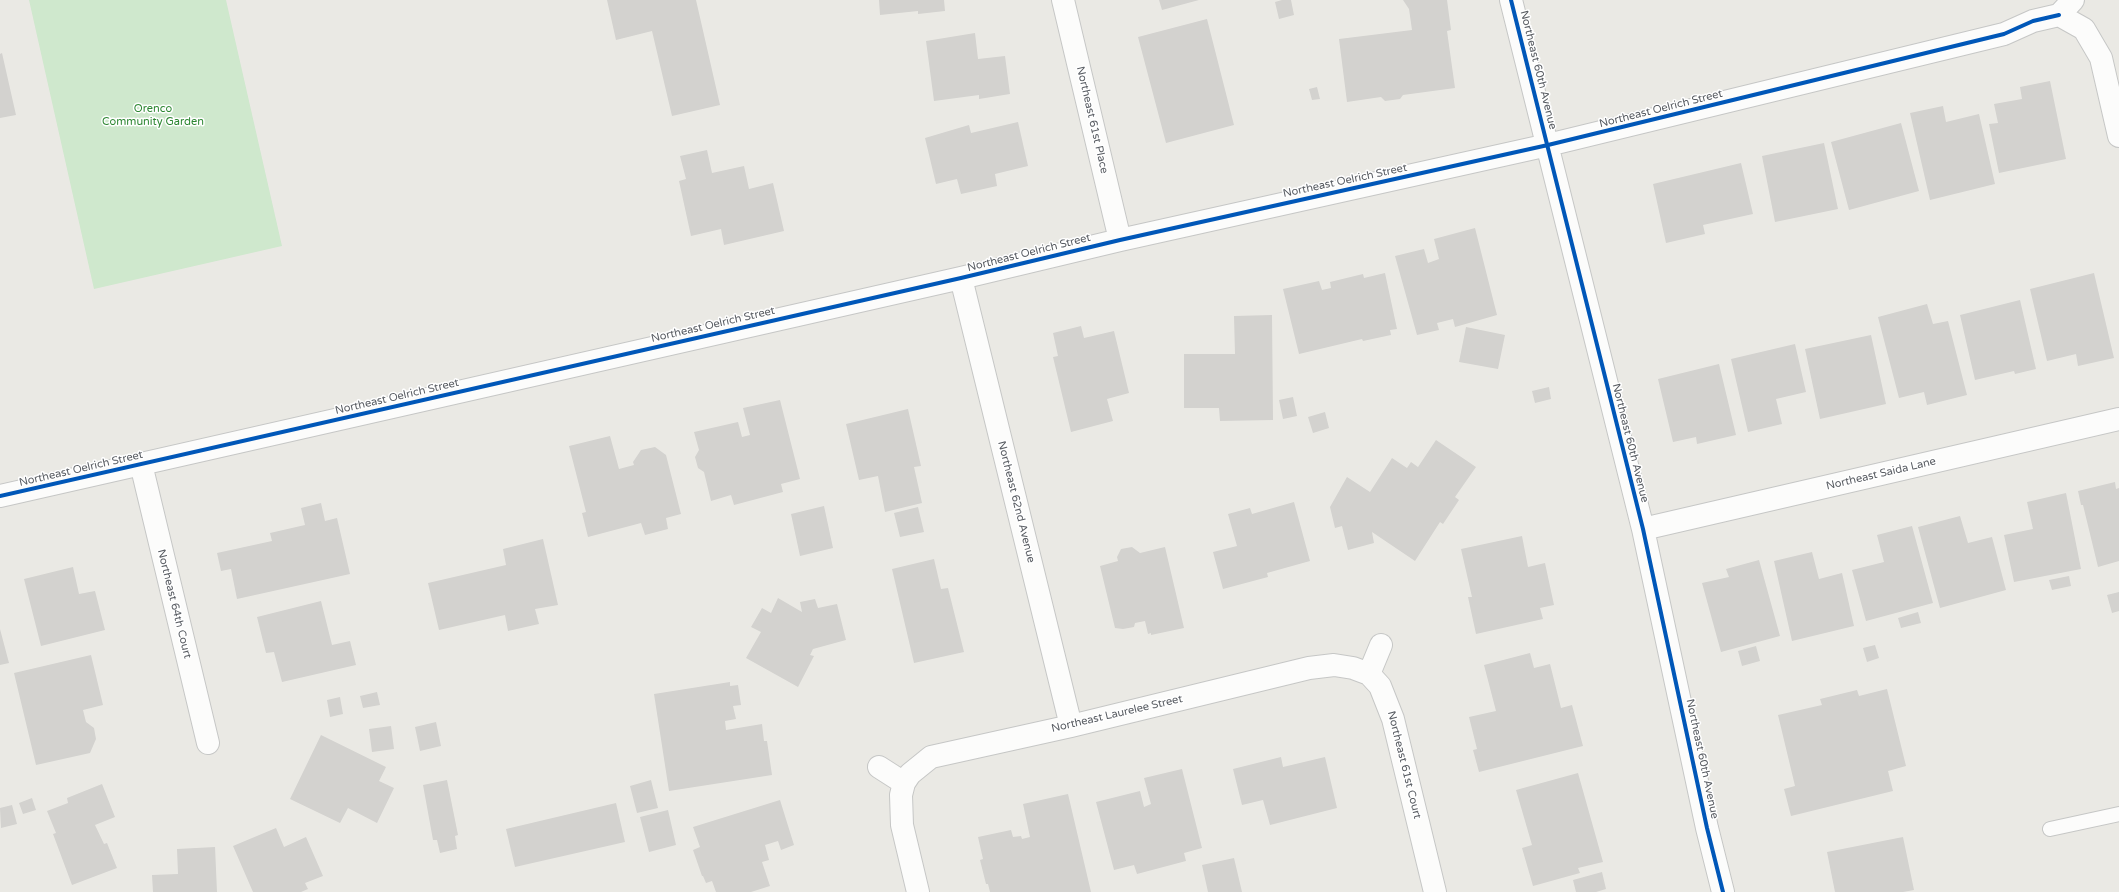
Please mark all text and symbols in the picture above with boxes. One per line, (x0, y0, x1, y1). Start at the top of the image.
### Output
street label: Northeast 60th Avenue (1517, 9, 1559, 131)
street label: Northeast 61st Place (1073, 65, 1111, 175)
street label: Northeast Oelrich Street (1598, 87, 1724, 131)
park label: Orenco Community Garden (102, 102, 204, 128)
street label: Northeast Oelrich Street (1282, 161, 1408, 201)
street label: Northeast Oelrich Street (966, 231, 1092, 275)
street label: Northeast Oelrich Street (650, 304, 776, 346)
street label: Northeast Oelrich Street (334, 376, 460, 418)
street label: Northeast 60th Avenue (1609, 382, 1651, 504)
street label: Northeast 62nd Avenue (994, 440, 1038, 564)
street label: Northeast Oelrich Street (18, 448, 144, 490)
street label: Northeast Saida Lane (1825, 455, 1937, 493)
street label: Northeast 64th Court (154, 548, 194, 660)
street label: Northeast Laurelee Street (1050, 692, 1184, 736)
street label: Northeast 60th Avenue (1683, 698, 1721, 820)
street label: Northeast 61st Court (1384, 710, 1424, 820)

